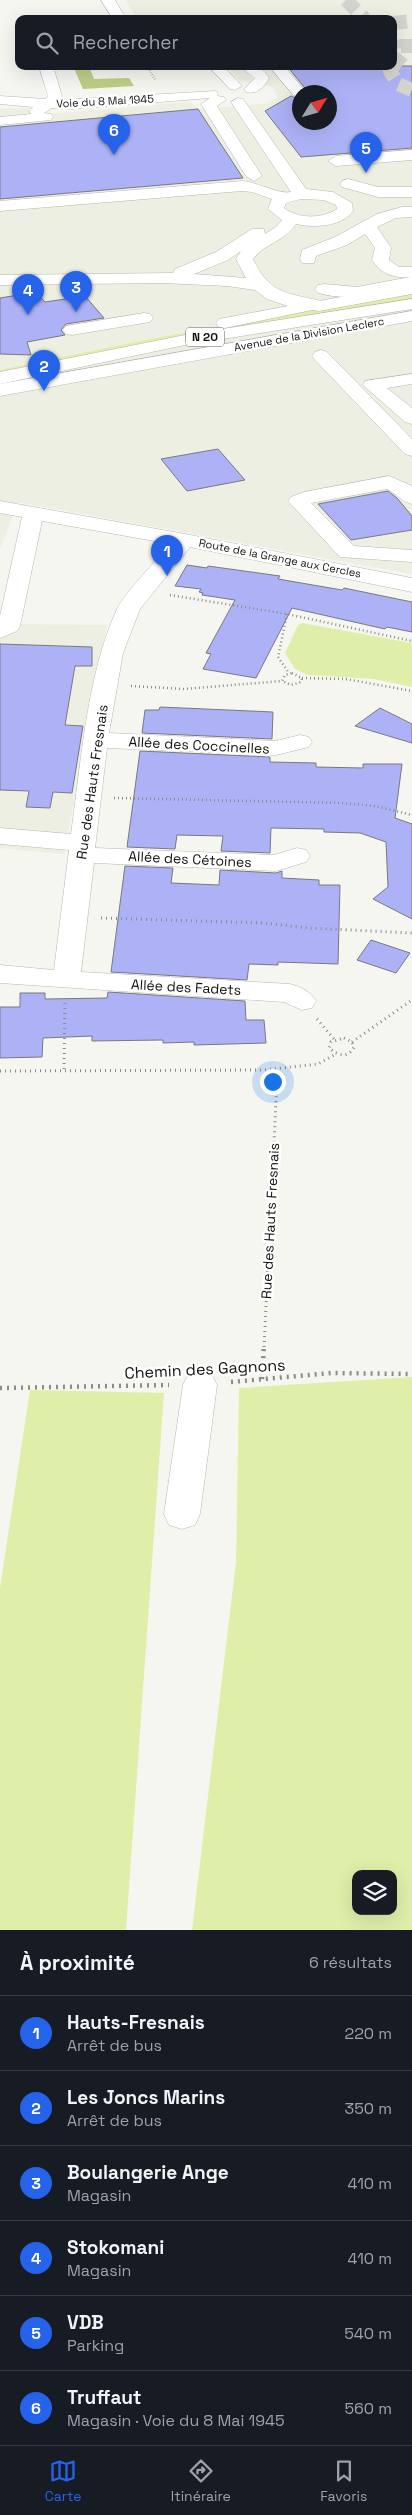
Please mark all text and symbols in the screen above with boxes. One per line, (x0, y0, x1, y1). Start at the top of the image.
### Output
search box (15, 15, 397, 70)
icon: search (33, 29, 61, 57)
text: Rechercher (73, 30, 179, 55)
north arrow (292, 85, 337, 130)
street label: Voie du 8 Mai 1945 (56, 91, 155, 111)
pin: 6 (98, 114, 130, 155)
pin: 5 (350, 132, 382, 173)
pin: 3 (60, 271, 92, 312)
pin: 4 (12, 274, 44, 315)
street label: Avenue de la Division Leclerc (233, 314, 385, 354)
road number: N 20 (186, 328, 224, 347)
pin: 2 (28, 350, 60, 391)
pin: 1 (151, 535, 183, 576)
street label: Route de la Grange aux Cercles (198, 535, 363, 581)
street label: Rue des Hauts Fresnais (72, 703, 112, 861)
street label: Allée des Coccinelles (128, 732, 270, 758)
street label: Allée des Cétoines (128, 847, 252, 871)
street label: Allée des Fadets (130, 975, 242, 999)
your location (260, 1069, 286, 1095)
street label: Rue des Hauts Fresnais (257, 1142, 283, 1300)
street label: Chemin des Gagnons (124, 1354, 286, 1384)
map controls (352, 1870, 397, 1915)
button: layers (352, 1870, 397, 1915)
text: À proximité (20, 1949, 135, 1976)
text: 6 résultats (309, 1952, 392, 1973)
text: Hauts-Fresnais (67, 2010, 205, 2035)
text: 1 (32, 2023, 40, 2044)
text: 220 m (345, 2023, 392, 2044)
text: Arrêt de bus (67, 2035, 162, 2056)
text: Les Joncs Marins (67, 2085, 225, 2110)
text: 2 (31, 2098, 41, 2119)
text: 350 m (345, 2098, 392, 2119)
text: Arrêt de bus (67, 2110, 162, 2131)
text: Boulangerie Ange (67, 2160, 229, 2185)
text: 3 (31, 2173, 41, 2194)
text: 410 m (348, 2173, 392, 2194)
text: Magasin (67, 2185, 131, 2206)
text: Stokomani (67, 2235, 164, 2260)
text: 4 (31, 2248, 41, 2269)
text: 410 m (348, 2248, 392, 2269)
text: Magasin (67, 2260, 131, 2281)
text: VDB (67, 2310, 104, 2335)
text: 5 (31, 2323, 41, 2344)
text: 540 m (344, 2323, 392, 2344)
text: Parking (67, 2335, 124, 2356)
text: Truffaut (67, 2385, 142, 2410)
text: 6 (31, 2398, 41, 2419)
text: 560 m (344, 2398, 392, 2419)
text: Magasin · Voie du 8 Mai 1945 (67, 2410, 285, 2431)
tab: Carte (45, 2457, 81, 2505)
tab: Itinéraire (171, 2457, 231, 2505)
tab: Favoris (320, 2457, 367, 2505)

